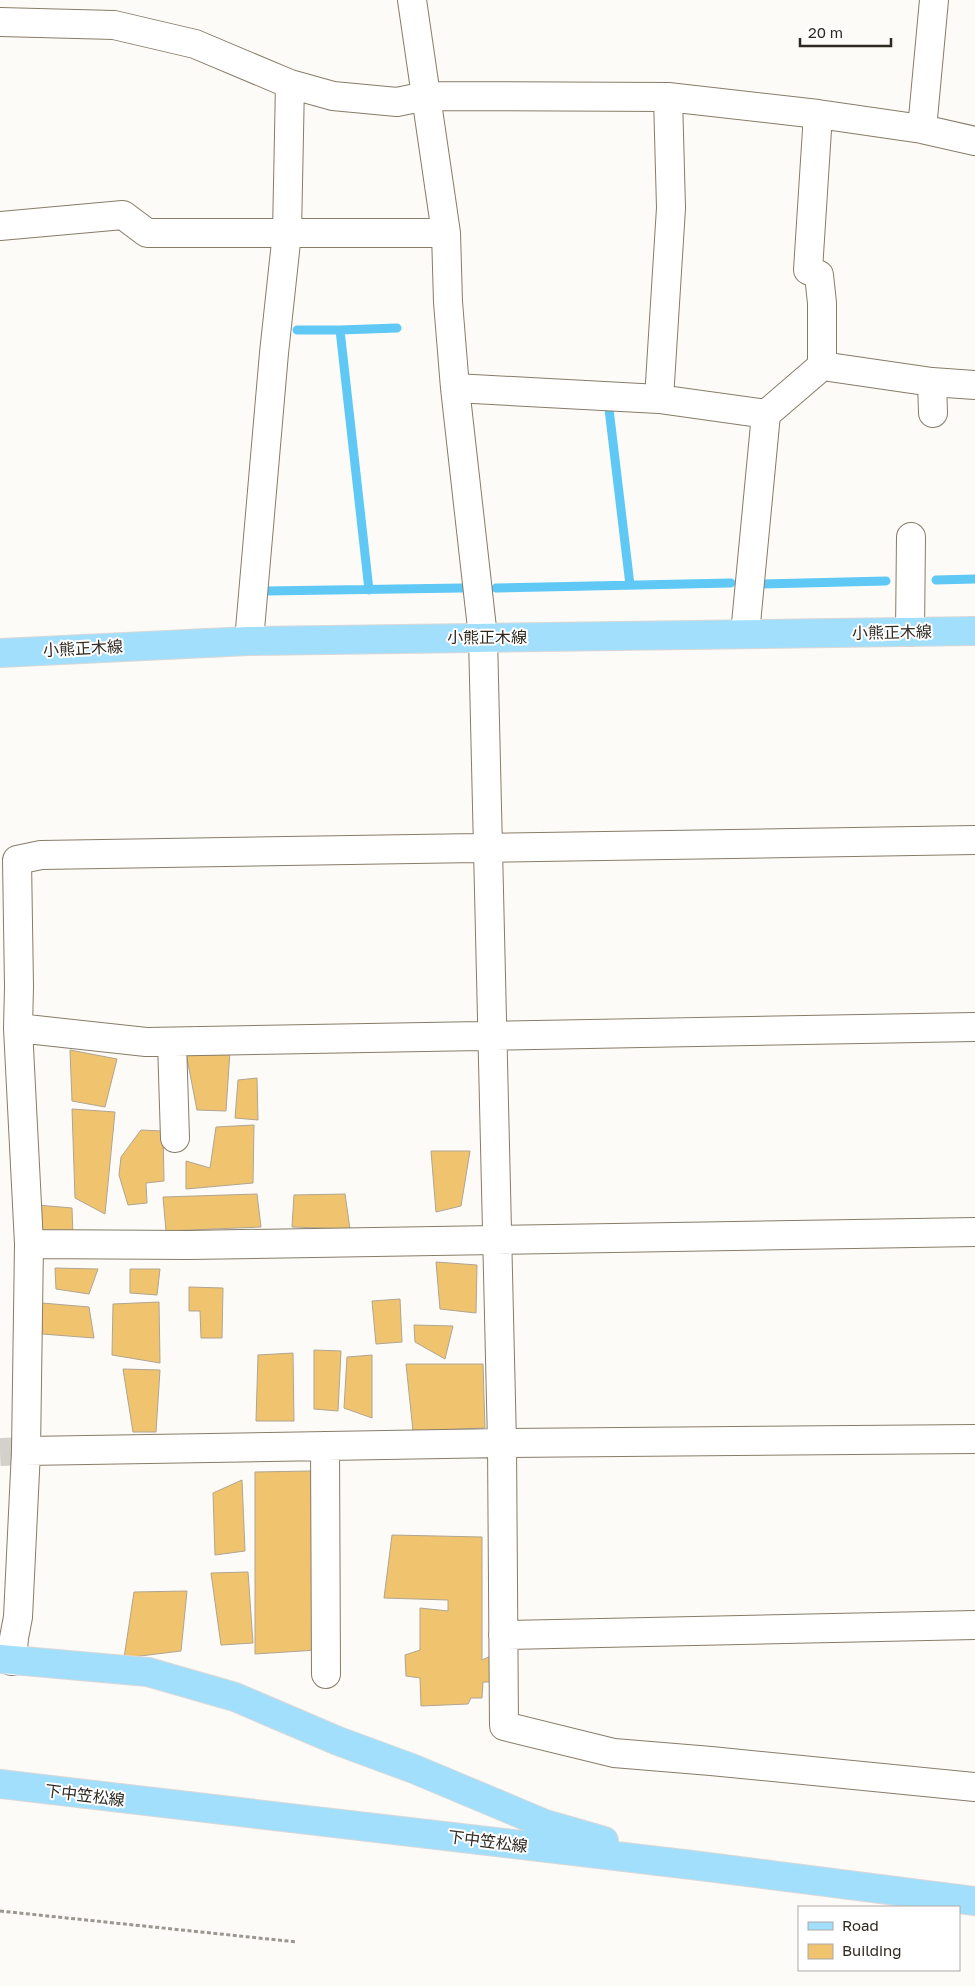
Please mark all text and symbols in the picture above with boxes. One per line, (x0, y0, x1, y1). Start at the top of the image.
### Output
scale bar (800, 15, 891, 47)
text: 20 m (808, 23, 843, 41)
street label: 小熊正木線 (852, 621, 932, 643)
street label: 小熊正木線 (447, 627, 527, 647)
street label: 小熊正木線 (43, 636, 123, 660)
street label: 下中笠松線 (44, 1780, 126, 1810)
street label: 下中笠松線 (447, 1826, 529, 1856)
legend (798, 1906, 960, 1971)
text: Road (842, 1916, 879, 1934)
text: Building (842, 1941, 902, 1959)

